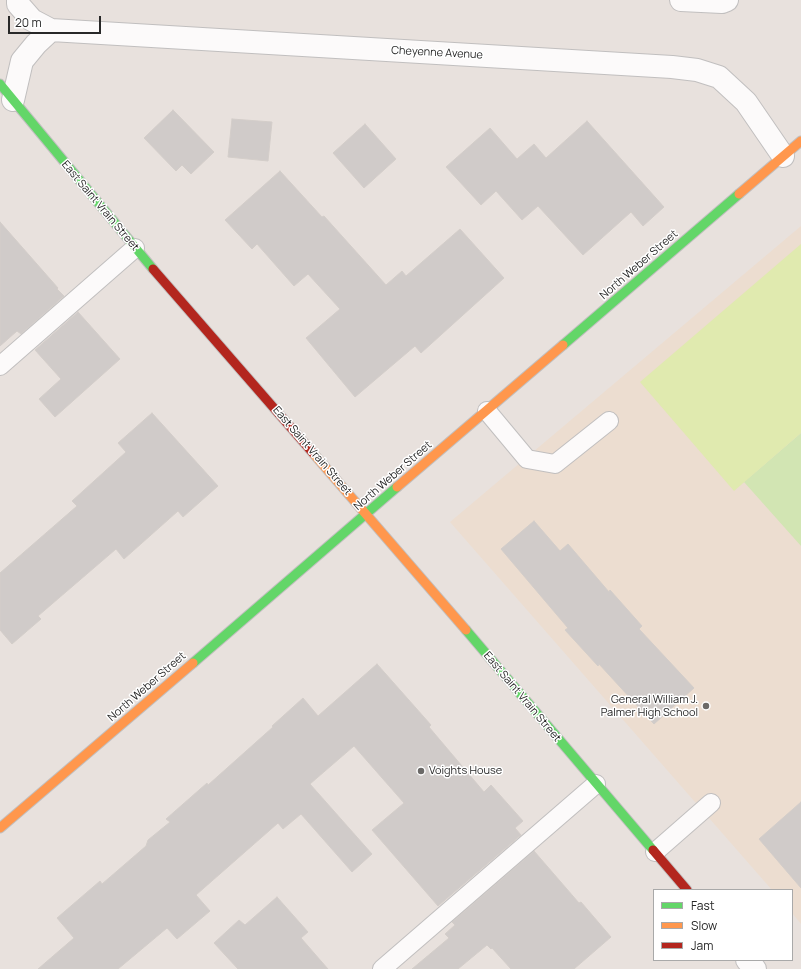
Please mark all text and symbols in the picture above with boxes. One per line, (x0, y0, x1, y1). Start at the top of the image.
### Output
scale bar (10, 8, 103, 34)
text: 20 m (15, 14, 42, 31)
street label: Cheyenne Avenue (391, 44, 483, 62)
street label: East Saint Vrain Street (58, 158, 142, 254)
street label: North Weber Street (597, 228, 681, 302)
street label: East Saint Vrain Street (270, 404, 354, 498)
street label: North Weber Street (351, 439, 435, 513)
street label: East Saint Vrain Street (480, 649, 564, 745)
street label: North Weber Street (105, 650, 189, 724)
place label: General William J. Palmer High School (601, 693, 698, 719)
marker: General William J. Palmer High School (701, 701, 711, 711)
place label: Voights House (429, 764, 502, 778)
marker: Voights House (416, 766, 426, 776)
legend (653, 889, 793, 961)
text: Fast (691, 897, 715, 914)
text: Slow (691, 917, 717, 934)
text: Jam (691, 937, 713, 954)

